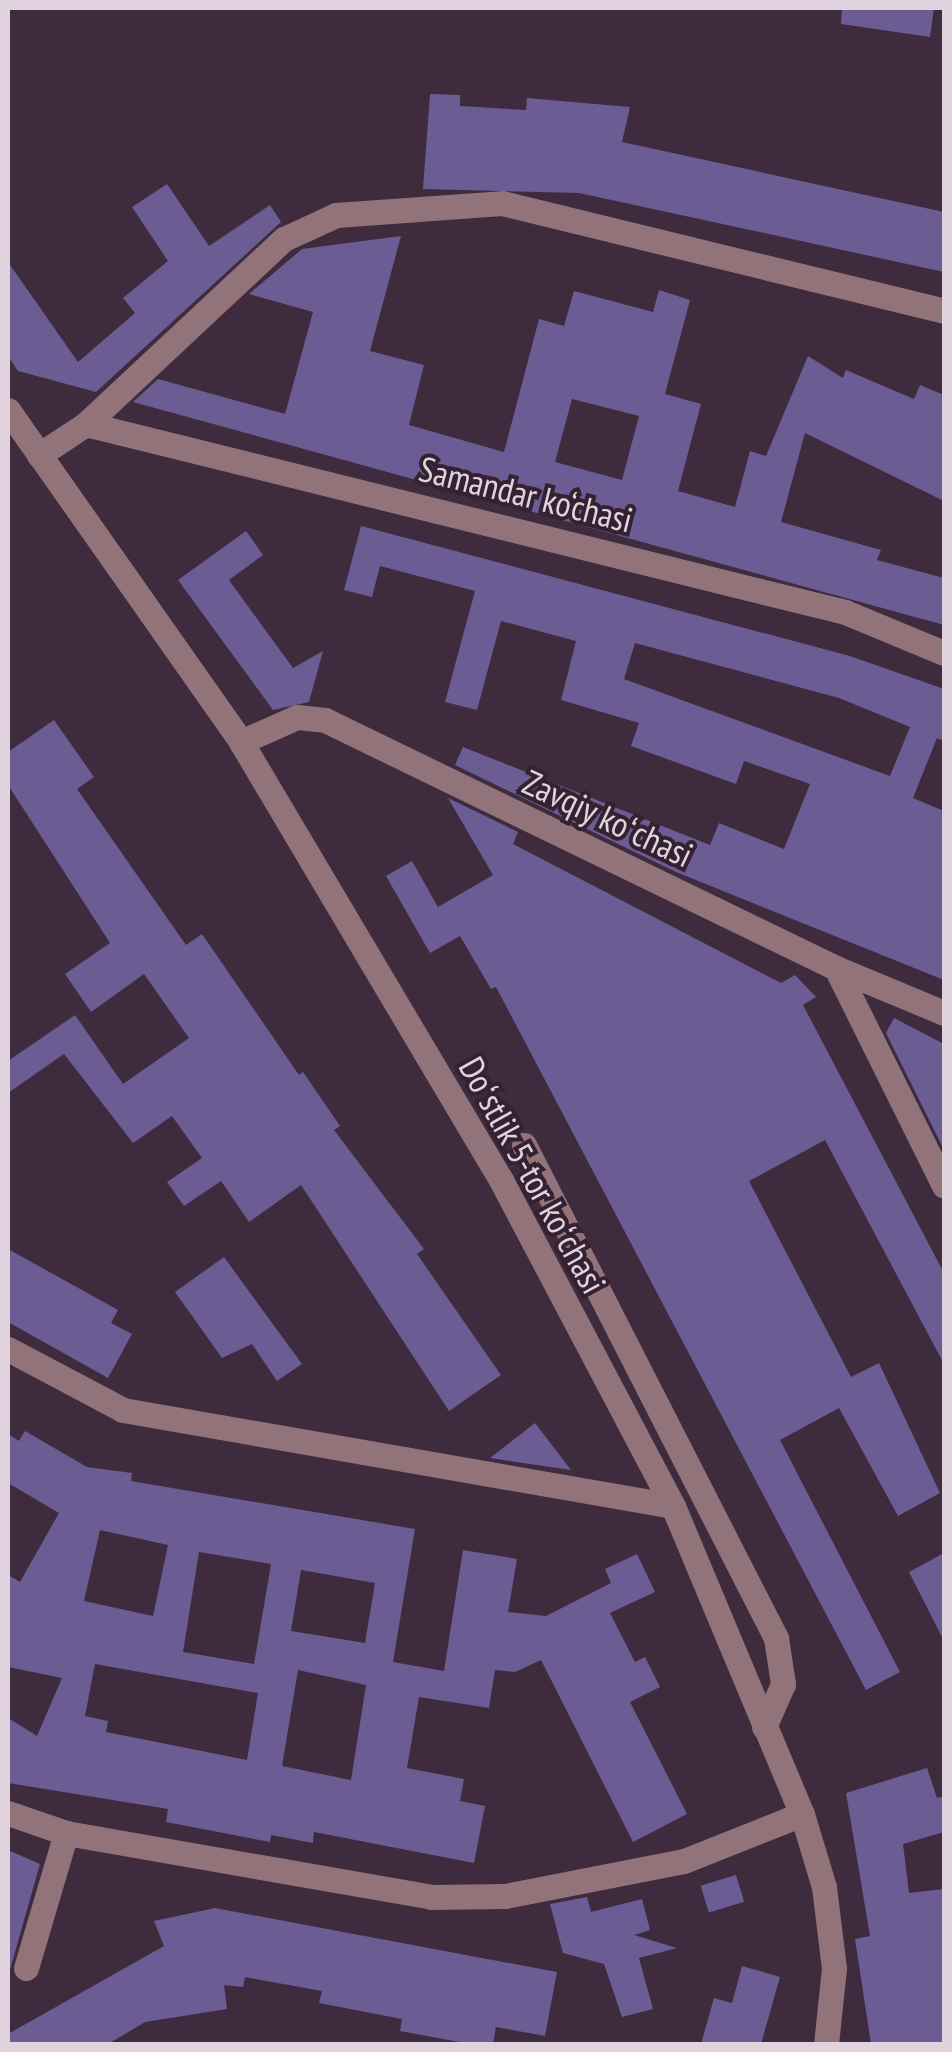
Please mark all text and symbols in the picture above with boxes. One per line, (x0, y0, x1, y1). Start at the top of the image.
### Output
street label: Samandar ko‘chasi (415, 447, 637, 541)
street label: Zavqiy koʻchasi (516, 760, 700, 876)
street label: Doʻstlik 5-tor koʻchasi (451, 1049, 615, 1301)

